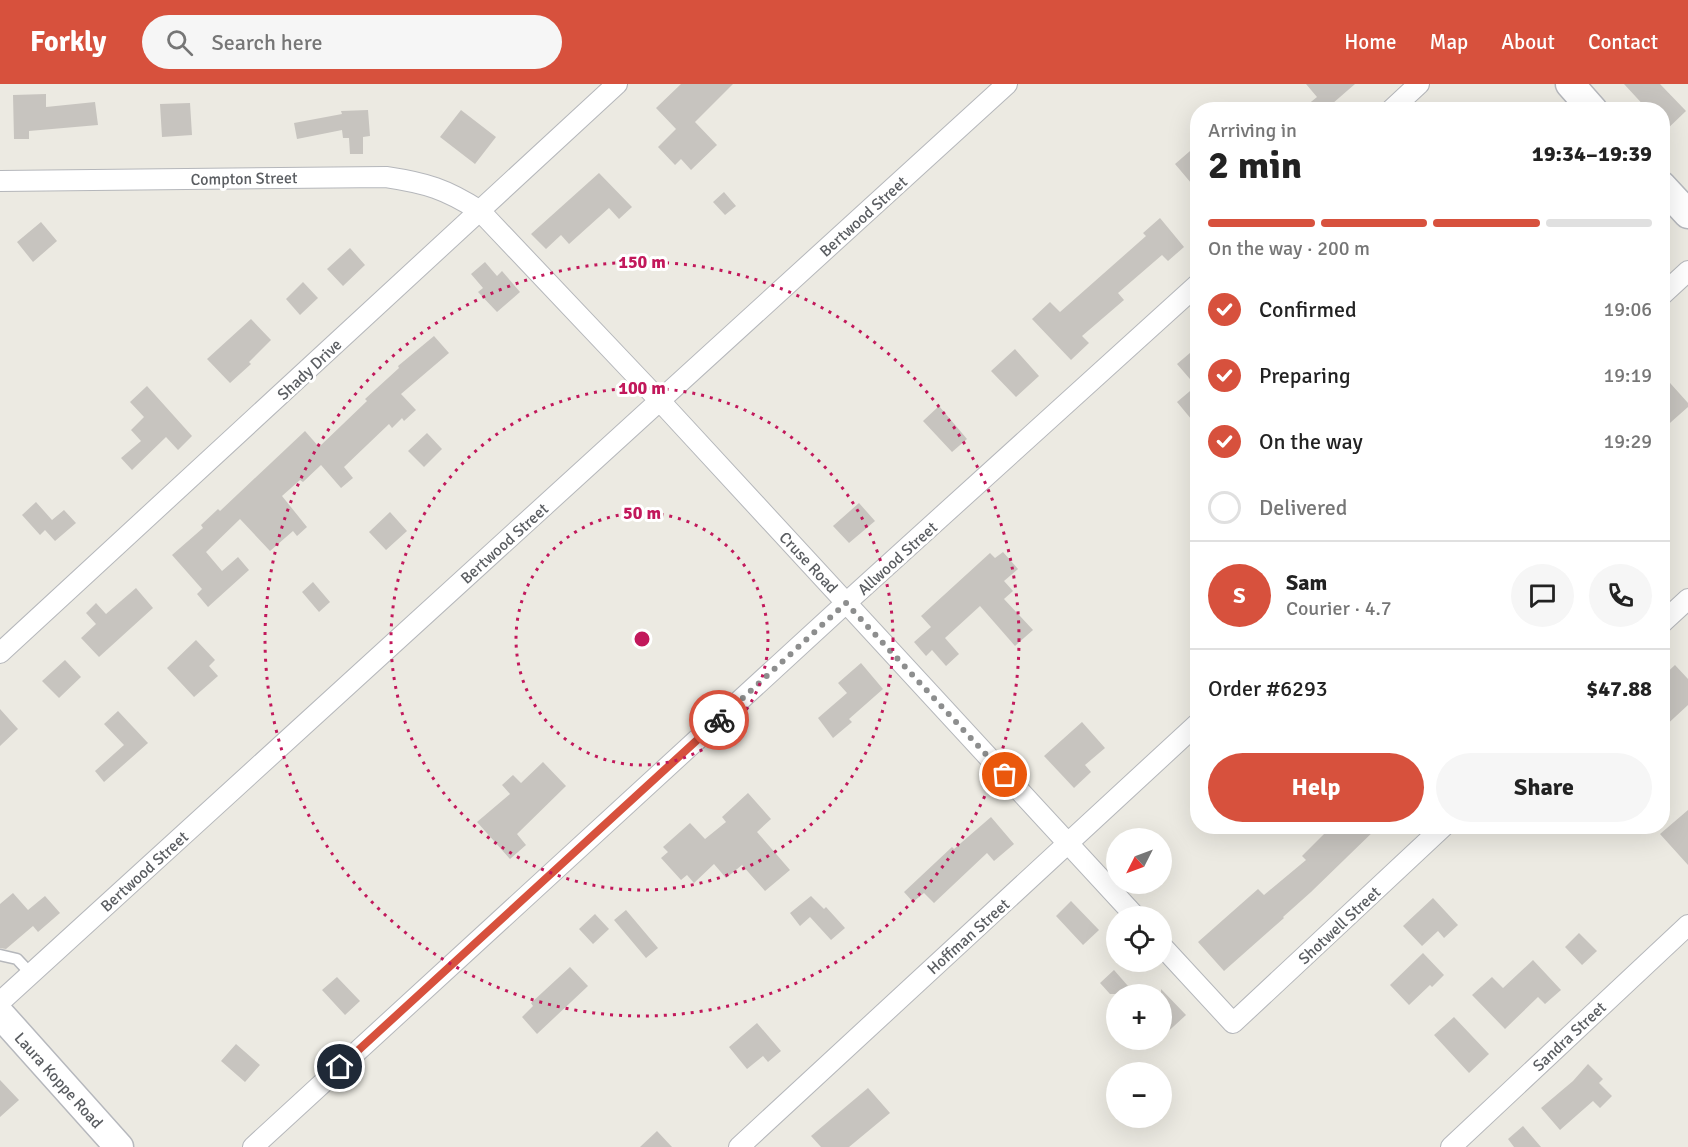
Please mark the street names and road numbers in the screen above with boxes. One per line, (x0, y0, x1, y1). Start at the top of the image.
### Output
street label: Compton Street (190, 168, 298, 190)
street label: Bertwood Street (816, 172, 912, 261)
street label: Shady Drive (273, 335, 346, 405)
street label: Bertwood Street (457, 499, 553, 588)
street label: Allwood Street (854, 517, 942, 600)
street label: Cruse Road (775, 528, 842, 598)
street label: Bertwood Street (97, 827, 193, 916)
street label: Shotwell Street (1294, 882, 1385, 969)
street label: Hoffman Street (923, 894, 1014, 979)
street label: Sandra Street (1529, 997, 1611, 1076)
street label: Laura Koppe Road (10, 1028, 107, 1133)

